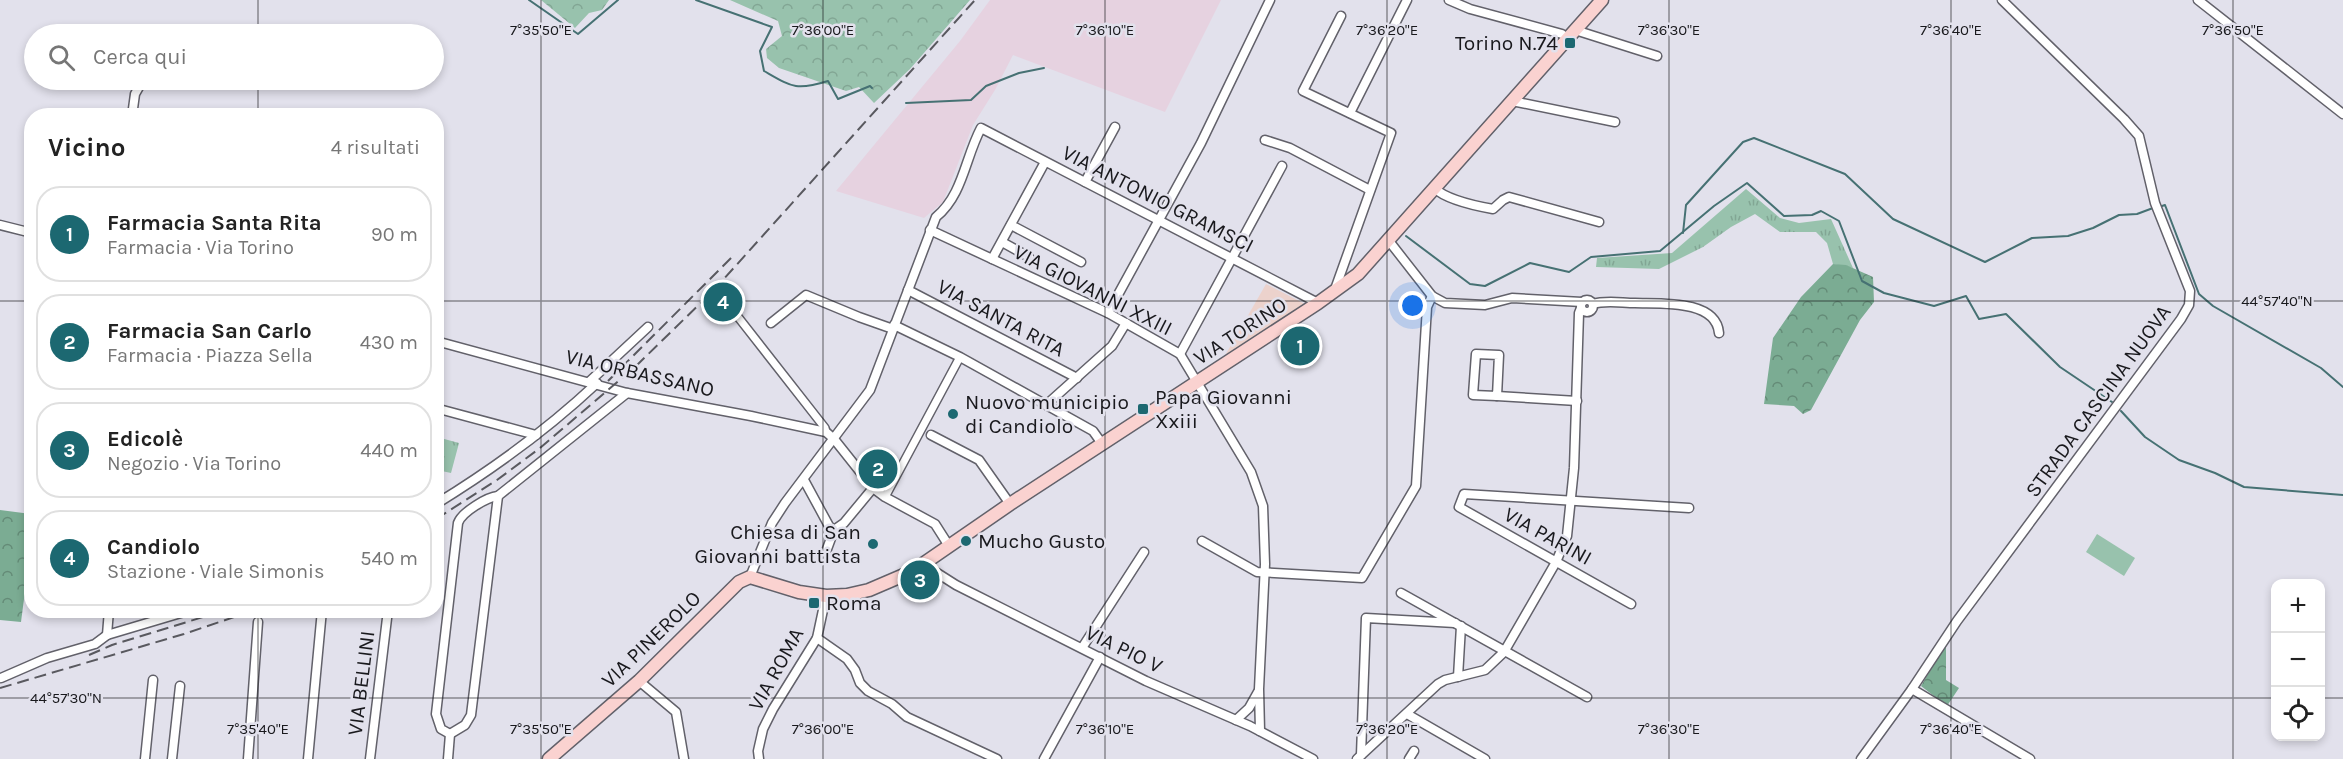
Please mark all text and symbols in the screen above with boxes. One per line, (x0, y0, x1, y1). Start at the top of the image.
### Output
text: 7°35'50"E (510, 21, 572, 39)
text: 7°36'00"E (792, 21, 854, 39)
text: 7°36'10"E (1076, 21, 1134, 39)
text: 7°36'20"E (1356, 21, 1418, 39)
text: 7°36'30"E (1638, 21, 1700, 39)
text: 7°36'40"E (1920, 21, 1982, 39)
text: 7°36'50"E (2202, 21, 2264, 39)
search box (24, 24, 444, 90)
place label: Torino N.74 (1455, 31, 1558, 55)
marker: Torino N.74 (1563, 36, 1577, 50)
icon: search (45, 41, 78, 74)
text: Cerca qui (93, 44, 187, 70)
text: Vicino (48, 132, 125, 163)
text: 4 risultati (331, 136, 420, 159)
street label: VIA ANTONIO GRAMSCI (1058, 140, 1258, 258)
text: Farmacia Santa Rita (107, 210, 322, 236)
text: 1 (66, 223, 73, 246)
text: 90 m (371, 223, 418, 246)
text: Farmacia · Via Torino (107, 236, 294, 259)
street label: VIA GIOVANNI XXIII (1010, 240, 1176, 340)
street label: VIA SANTA RITA (933, 274, 1069, 362)
pin: 4 (704, 280, 742, 324)
your location (1398, 291, 1427, 320)
street label: VIA TORINO (1189, 292, 1291, 370)
text: 44°57'40"N (2241, 292, 2313, 310)
street label: STRADA CASCINA NUOVA (2020, 300, 2176, 502)
text: Farmacia San Carlo (107, 318, 312, 344)
pin: 1 (1280, 324, 1320, 368)
text: 2 (63, 331, 76, 354)
text: 430 m (360, 331, 418, 354)
text: Farmacia · Piazza Sella (107, 344, 313, 367)
street label: VIA ORBASSANO (563, 344, 717, 402)
place label: Papa Giovanni Xxiii (1155, 385, 1292, 433)
place label: Nuovo municipio di Candiolo (965, 390, 1129, 438)
marker: Papa Giovanni Xxiii (1136, 402, 1150, 416)
marker: Nuovo municipio di Candiolo (946, 407, 960, 421)
text: Edicolè (107, 426, 183, 452)
text: 3 (63, 439, 76, 462)
text: 440 m (360, 439, 418, 462)
pin: 2 (858, 446, 898, 492)
text: Negozio · Via Torino (107, 452, 281, 475)
street label: VIA PARINI (1500, 502, 1596, 570)
place label: Chiesa di San Giovanni battista (694, 520, 861, 568)
place label: Mucho Gusto (978, 529, 1105, 553)
text: Candiolo (107, 534, 200, 560)
marker: Mucho Gusto (959, 534, 973, 548)
marker: Chiesa di San Giovanni battista (866, 537, 880, 551)
text: 4 (64, 547, 75, 570)
text: 540 m (360, 547, 418, 570)
pin: 3 (900, 558, 940, 602)
text: Stazione · Viale Simonis (107, 560, 324, 583)
map controls (2271, 579, 2325, 741)
button: + (2271, 579, 2325, 633)
street label: VIA PINEROLO (597, 586, 705, 692)
place label: Roma (826, 591, 882, 615)
marker: Roma (807, 596, 821, 610)
street label: VIA PIO V (1082, 620, 1167, 678)
street label: VIA ROMA (743, 623, 809, 715)
street label: VIA BELLINI (343, 629, 379, 737)
button: − (2271, 633, 2325, 687)
button: locate (2271, 687, 2325, 741)
text: 44°57'30"N (30, 689, 102, 707)
text: 7°35'40"E (227, 720, 289, 738)
text: 7°35'50"E (510, 720, 572, 738)
text: 7°36'00"E (792, 720, 854, 738)
text: 7°36'10"E (1076, 720, 1134, 738)
text: 7°36'20"E (1356, 720, 1418, 738)
text: 7°36'30"E (1638, 720, 1700, 738)
text: 7°36'40"E (1920, 720, 1982, 738)

